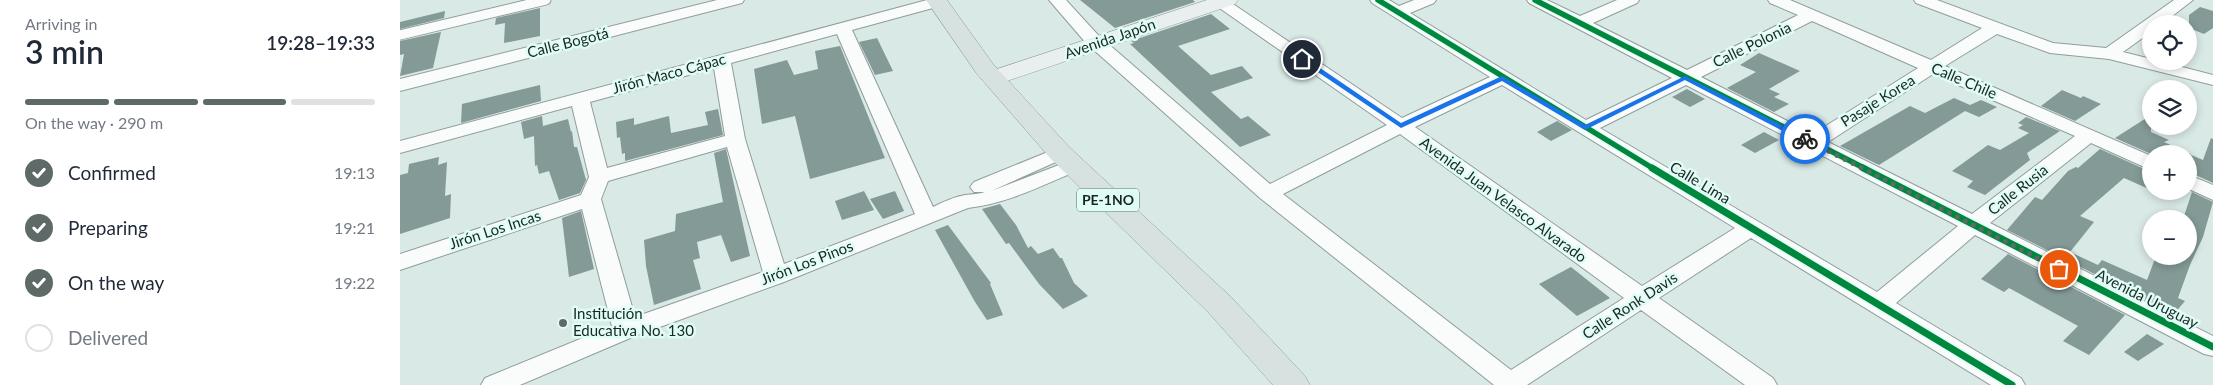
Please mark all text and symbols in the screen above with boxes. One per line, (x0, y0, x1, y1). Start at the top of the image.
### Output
text: Arriving in (25, 14, 98, 33)
street label: Avenida Japón (1062, 14, 1158, 62)
map controls (2142, 15, 2197, 265)
button: locate (2142, 15, 2197, 70)
street label: Calle Polonia (1709, 17, 1794, 71)
street label: Calle Bogotá (525, 23, 610, 61)
text: 19:28–19:33 (266, 31, 375, 54)
text: 3 min (25, 32, 104, 71)
pin (1281, 38, 1323, 80)
icon: home (1288, 45, 1316, 73)
street label: Jirón Maco Cápac (610, 49, 727, 97)
street label: Calle Chile (1929, 58, 2000, 102)
street label: Pasaje Korea (1837, 70, 1918, 130)
button: layers (2142, 80, 2197, 135)
text: On the way · 290 m (25, 113, 163, 132)
courier (1780, 114, 1830, 164)
icon: bike (1791, 125, 1819, 153)
street label: Avenida Juan Velasco Alvarado (1417, 133, 1590, 266)
button: + (2142, 145, 2197, 200)
street label: Calle Lima (1667, 157, 1734, 207)
icon: check (25, 159, 53, 187)
street label: Calle Rusia (1984, 160, 2051, 218)
text: Confirmed (68, 161, 156, 184)
text: 19:13 (334, 163, 375, 182)
road number: PE-1NO (1077, 188, 1139, 212)
street label: Jirón Los Incas (447, 206, 543, 252)
button: − (2142, 210, 2197, 265)
icon: check (25, 214, 53, 242)
text: Preparing (68, 216, 148, 239)
text: 19:21 (334, 218, 375, 237)
street label: Jirón Los Pinos (758, 236, 855, 288)
pin (2038, 248, 2080, 290)
icon: bag (2045, 255, 2073, 283)
street label: Avenida Uruguay (2093, 265, 2202, 332)
street label: Calle Ronk Davis (1578, 268, 1680, 343)
icon: check (25, 269, 53, 297)
text: On the way (68, 271, 164, 294)
text: 19:22 (334, 273, 375, 292)
place label: Institución Educativa No. 130 (573, 304, 694, 339)
marker: Institución Educativa No. 130 (557, 317, 569, 329)
text: Delivered (68, 326, 148, 349)

